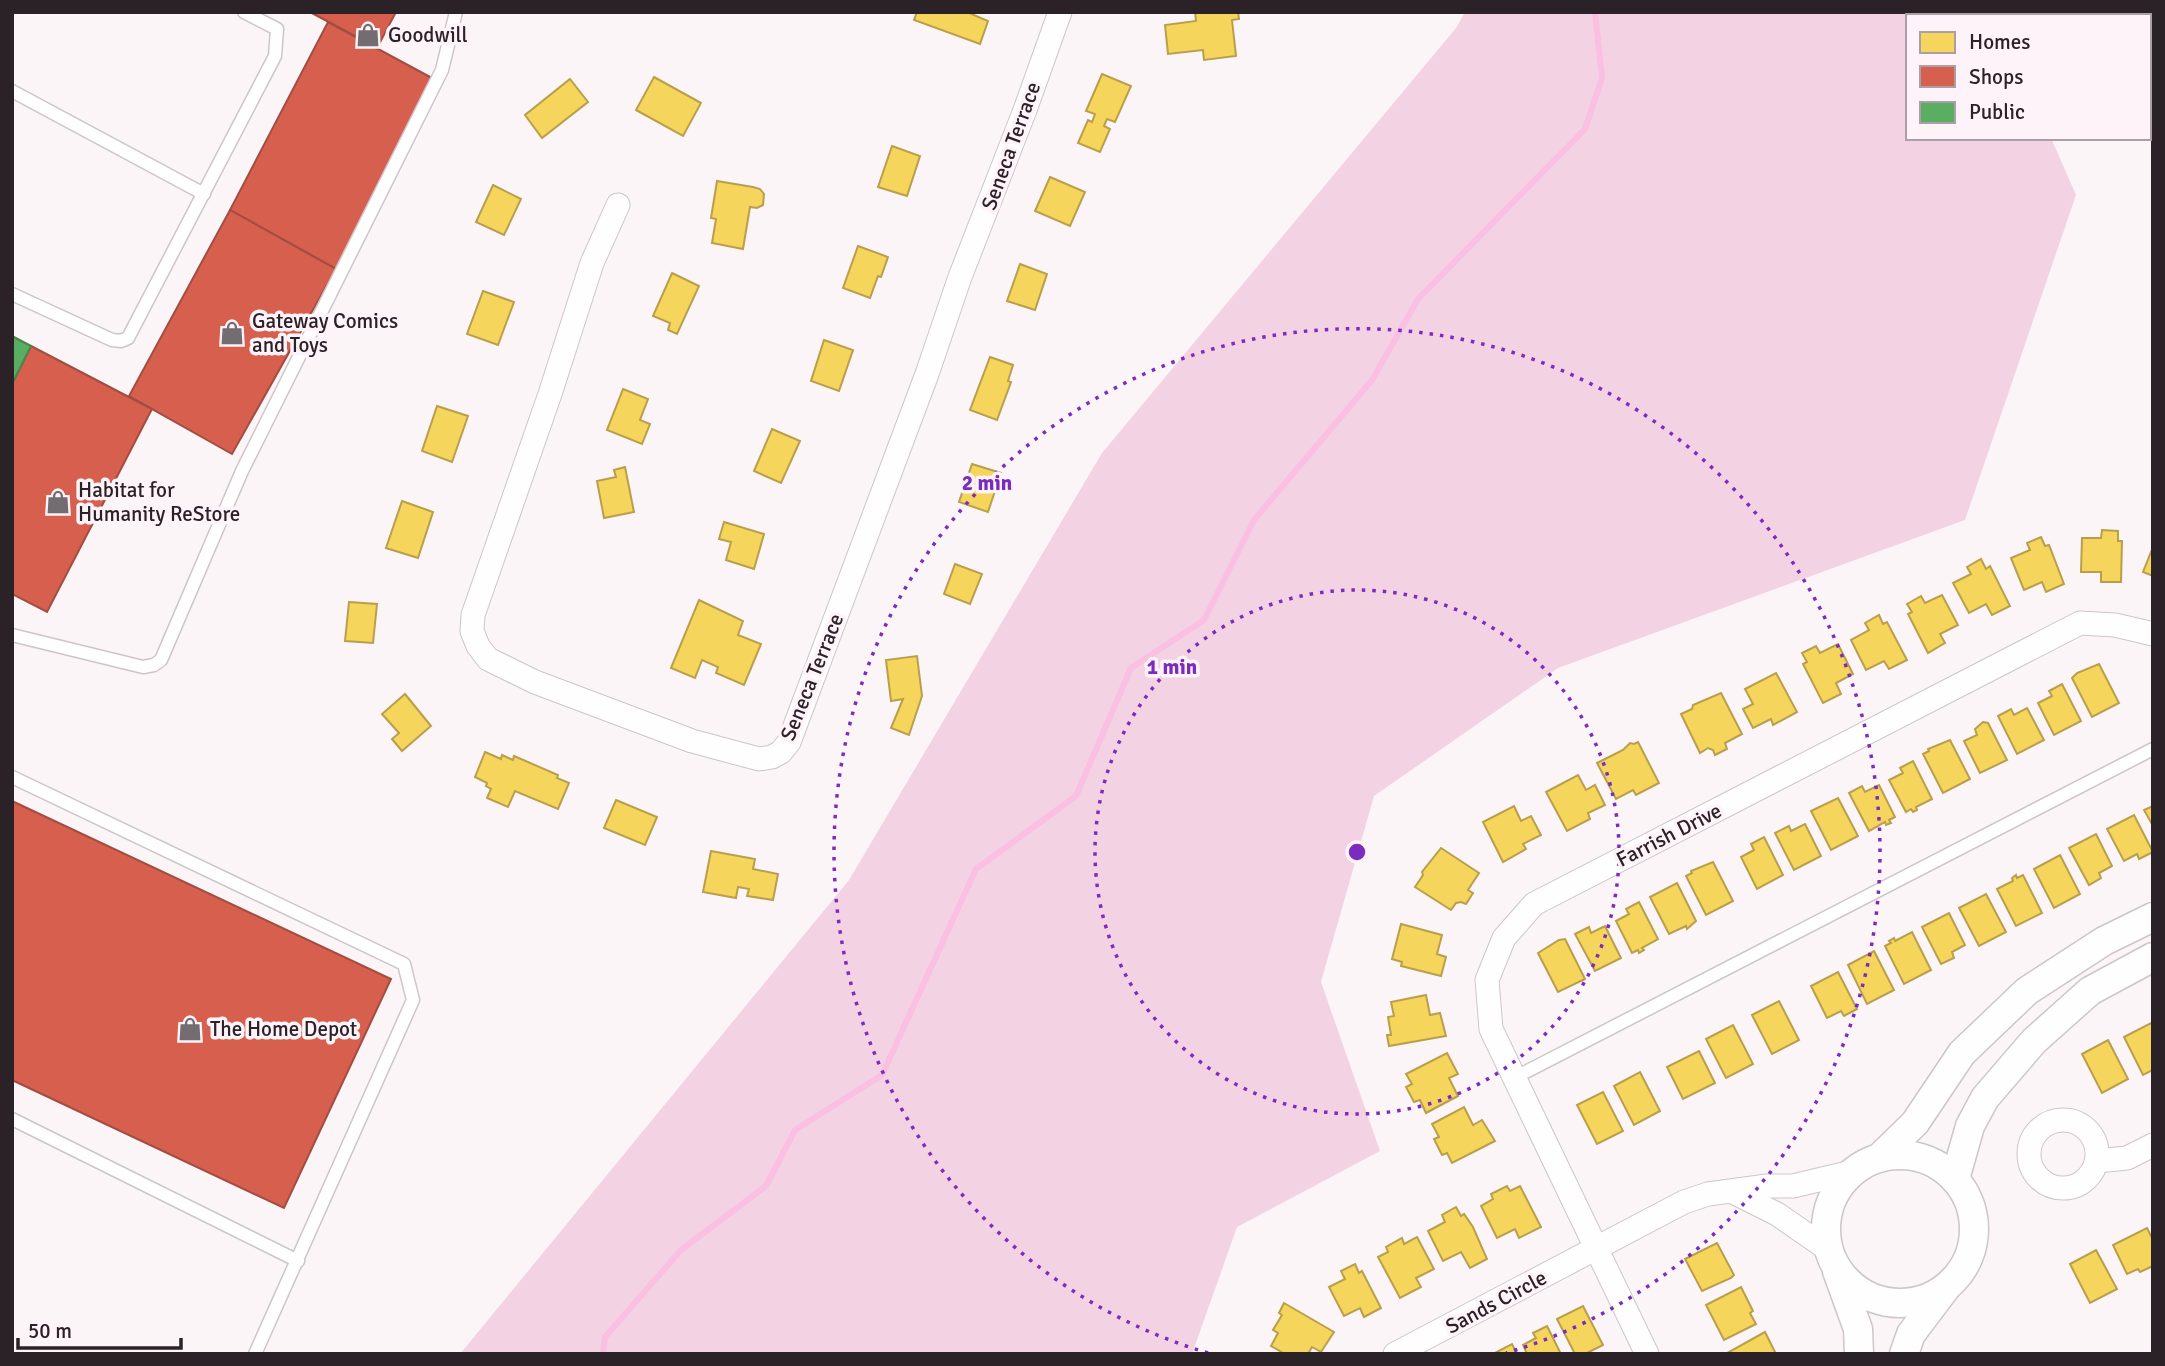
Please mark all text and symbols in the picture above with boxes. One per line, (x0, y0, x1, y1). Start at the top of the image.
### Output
legend (1906, 14, 2151, 140)
shop icon: Goodwill (354, 21, 382, 49)
place label: Goodwill (388, 22, 468, 48)
text: Homes (1969, 29, 2031, 55)
text: Shops (1969, 64, 2023, 90)
street label: Seneca Terrace (976, 78, 1046, 214)
text: Public (1969, 99, 2025, 125)
place label: Gateway Comics and Toys (252, 308, 398, 358)
shop icon: Gateway Comics and Toys (218, 319, 246, 347)
text: 2 min (962, 470, 1012, 496)
place label: Habitat for Humanity ReStore (78, 477, 240, 527)
shop icon: Habitat for Humanity ReStore (44, 488, 72, 516)
street label: Seneca Terrace (775, 610, 849, 744)
text: 1 min (1147, 654, 1197, 680)
street label: Farrish Drive (1612, 797, 1726, 873)
centre of rings (1345, 840, 1369, 864)
shop icon: The Home Depot (176, 1015, 204, 1043)
place label: The Home Depot (210, 1016, 357, 1042)
street label: Sands Circle (1441, 1265, 1551, 1339)
scale bar (18, 1306, 180, 1350)
text: 50 m (28, 1318, 72, 1344)

